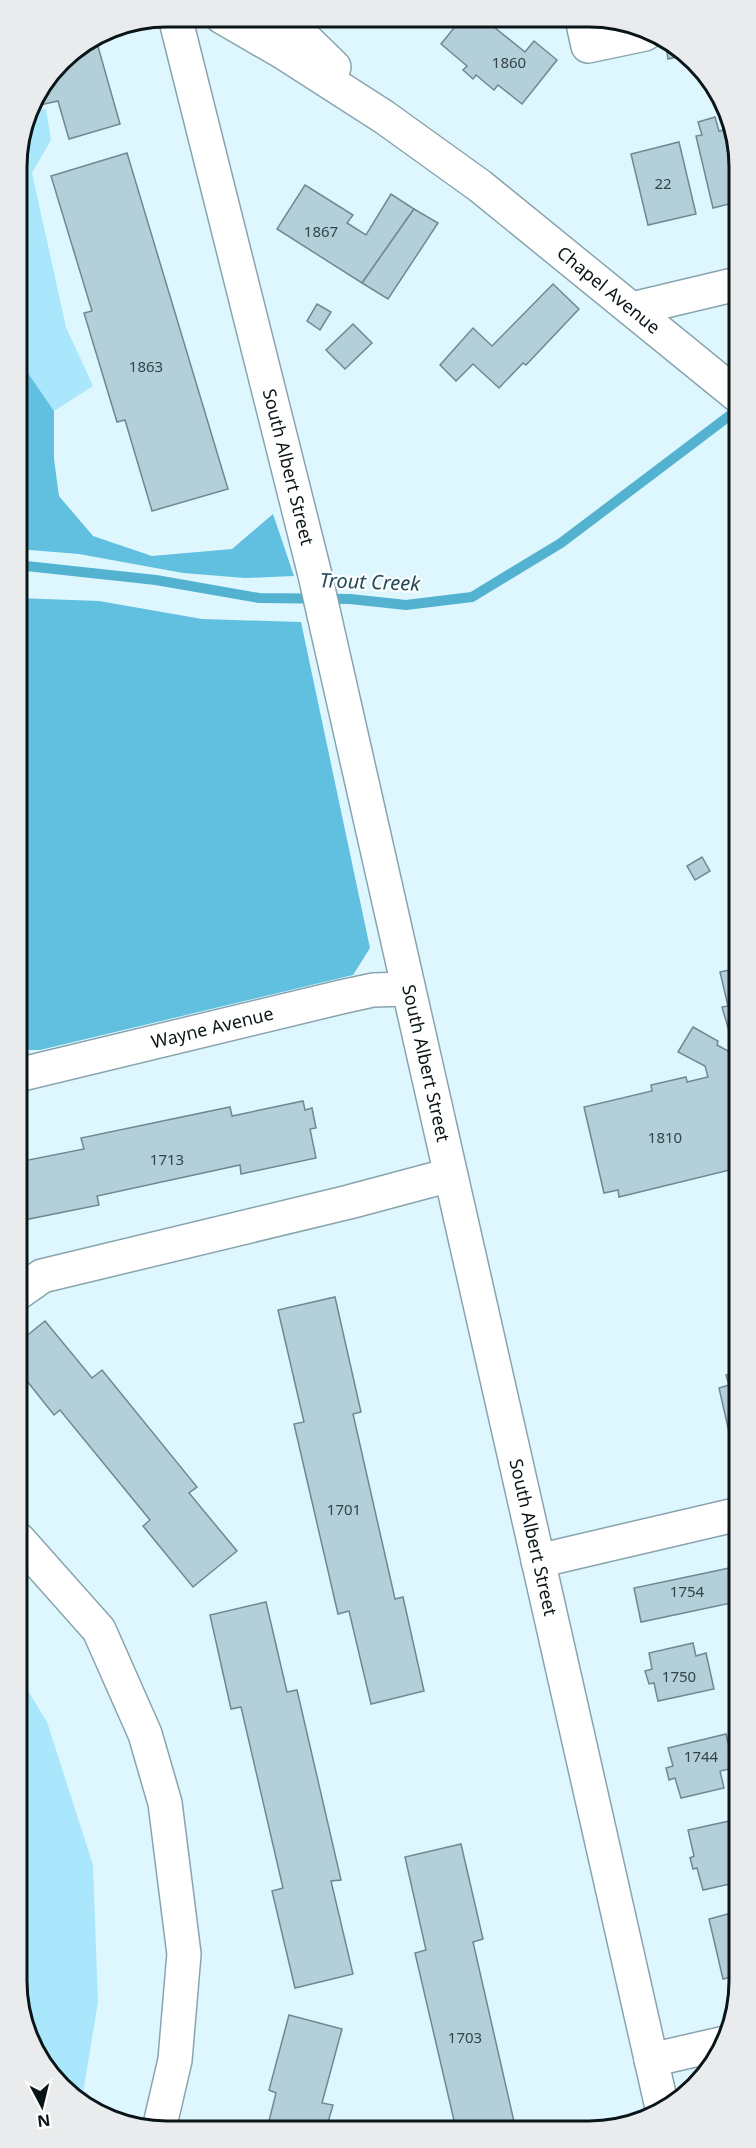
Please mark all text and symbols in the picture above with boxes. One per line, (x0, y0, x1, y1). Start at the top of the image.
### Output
house number: 1860 (492, 52, 526, 72)
house number: 22 (654, 173, 672, 193)
house number: 1867 (304, 221, 338, 241)
street label: Chapel Avenue (552, 240, 666, 339)
house number: 1863 (129, 356, 163, 376)
street label: South Albert Street (258, 386, 320, 548)
water label: Trout Creek (319, 566, 422, 597)
street label: South Albert Street (397, 982, 456, 1145)
street label: Wayne Avenue (149, 1001, 276, 1053)
house number: 1810 (648, 1127, 682, 1147)
house number: 1713 (150, 1149, 184, 1169)
street label: South Albert Street (504, 1456, 563, 1619)
house number: 1701 (327, 1499, 361, 1519)
house number: 1754 (670, 1581, 705, 1601)
house number: 1750 (662, 1666, 696, 1686)
house number: 1744 (684, 1746, 719, 1766)
house number: 1703 (448, 2027, 482, 2047)
north arrow (12, 2076, 72, 2136)
text: N (36, 2109, 52, 2133)

